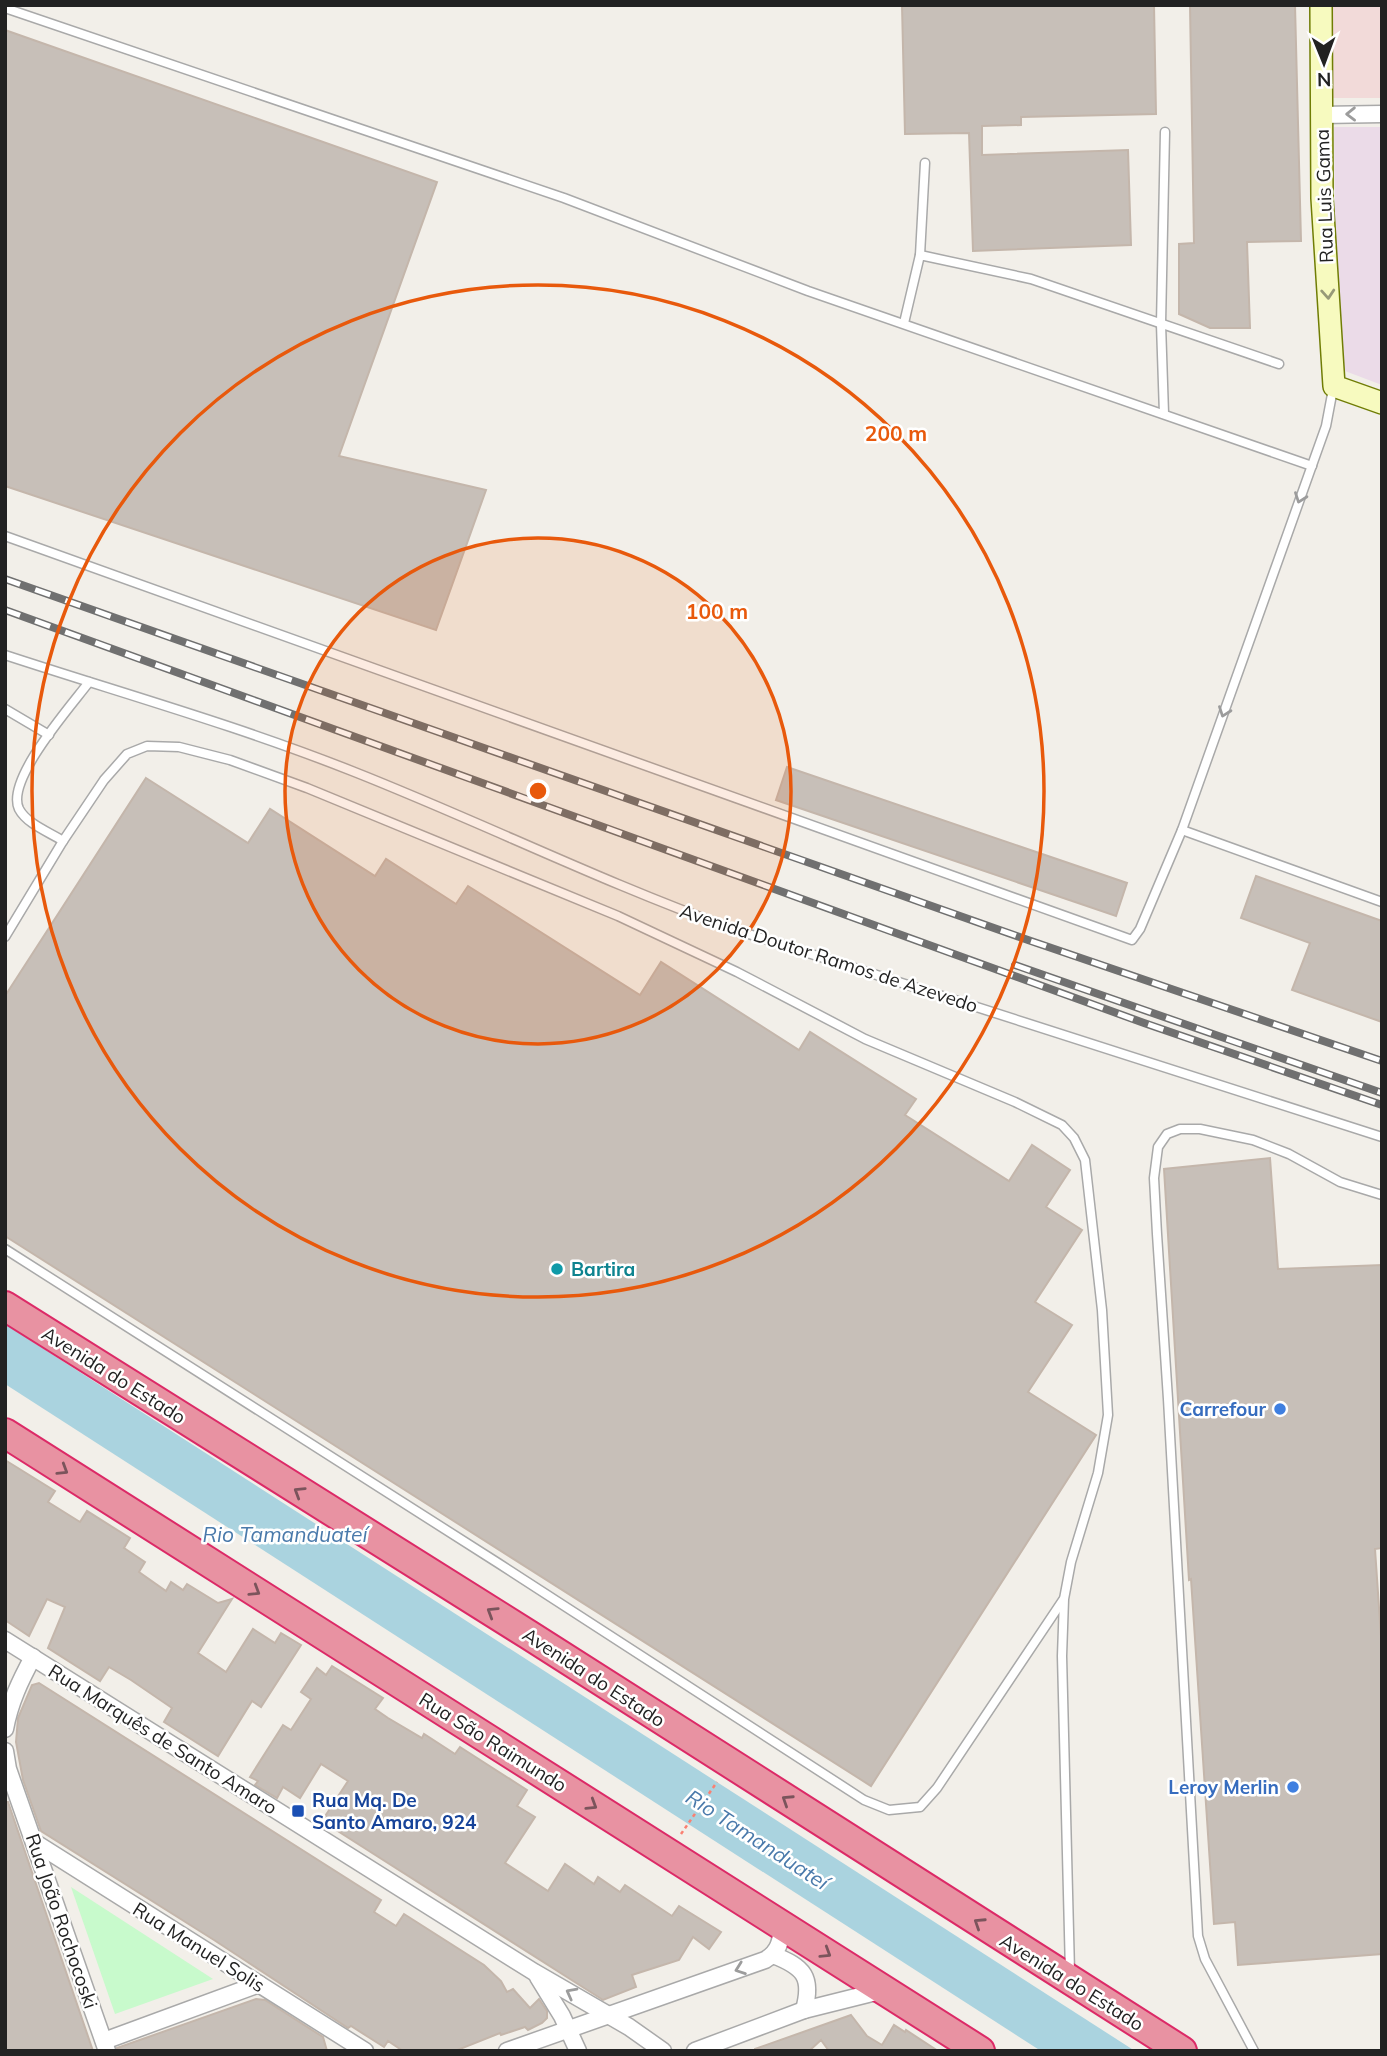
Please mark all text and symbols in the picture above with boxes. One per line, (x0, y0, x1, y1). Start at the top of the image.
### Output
north arrow (1289, 28, 1359, 98)
text: N (1317, 68, 1332, 92)
one-way arrow (1346, 107, 1357, 122)
street label: Rua Luis Gama (1310, 129, 1338, 263)
one-way arrow (1320, 289, 1335, 300)
text: 200 m (865, 420, 927, 446)
one-way arrow (1295, 491, 1309, 503)
text: 100 m (686, 598, 748, 624)
one-way arrow (1218, 706, 1232, 718)
centre of rings (526, 779, 550, 803)
street label: Avenida Doutor Ramos de Azevedo (677, 898, 981, 1018)
place label: Bartira (571, 1257, 635, 1281)
marker: Bartira (549, 1261, 565, 1277)
street label: Avenida do Estado (38, 1321, 190, 1429)
place label: Carrefour (1180, 1397, 1267, 1421)
marker: Carrefour (1272, 1401, 1288, 1417)
one-way arrow (55, 1461, 68, 1474)
one-way arrow (294, 1487, 307, 1500)
water label: Rio Tamanduateí (202, 1521, 371, 1547)
one-way arrow (247, 1583, 260, 1596)
one-way arrow (487, 1608, 500, 1621)
street label: Avenida do Estado (518, 1622, 670, 1732)
street label: Rua Marquês de Santo Amaro (44, 1659, 282, 1819)
street label: Rua São Raimundo (415, 1687, 571, 1797)
place label: Leroy Merlin (1168, 1775, 1279, 1799)
marker: Leroy Merlin (1285, 1779, 1301, 1795)
water label: Rio Tamanduateí (681, 1783, 836, 1897)
place label: Rua Mq. De Santo Amaro, 924 (312, 1788, 477, 1834)
one-way arrow (782, 1796, 795, 1809)
one-way arrow (584, 1797, 597, 1810)
marker: Rua Mq. De Santo Amaro, 924 (290, 1803, 306, 1819)
street label: Rua João Rochocoski (21, 1830, 103, 2012)
street label: Rua Manuel Solis (129, 1897, 269, 1997)
one-way arrow (974, 1919, 987, 1931)
street label: Avenida do Estado (996, 1928, 1148, 2036)
one-way arrow (818, 1944, 831, 1957)
one-way arrow (734, 1961, 746, 1975)
one-way arrow (566, 1988, 579, 2001)

